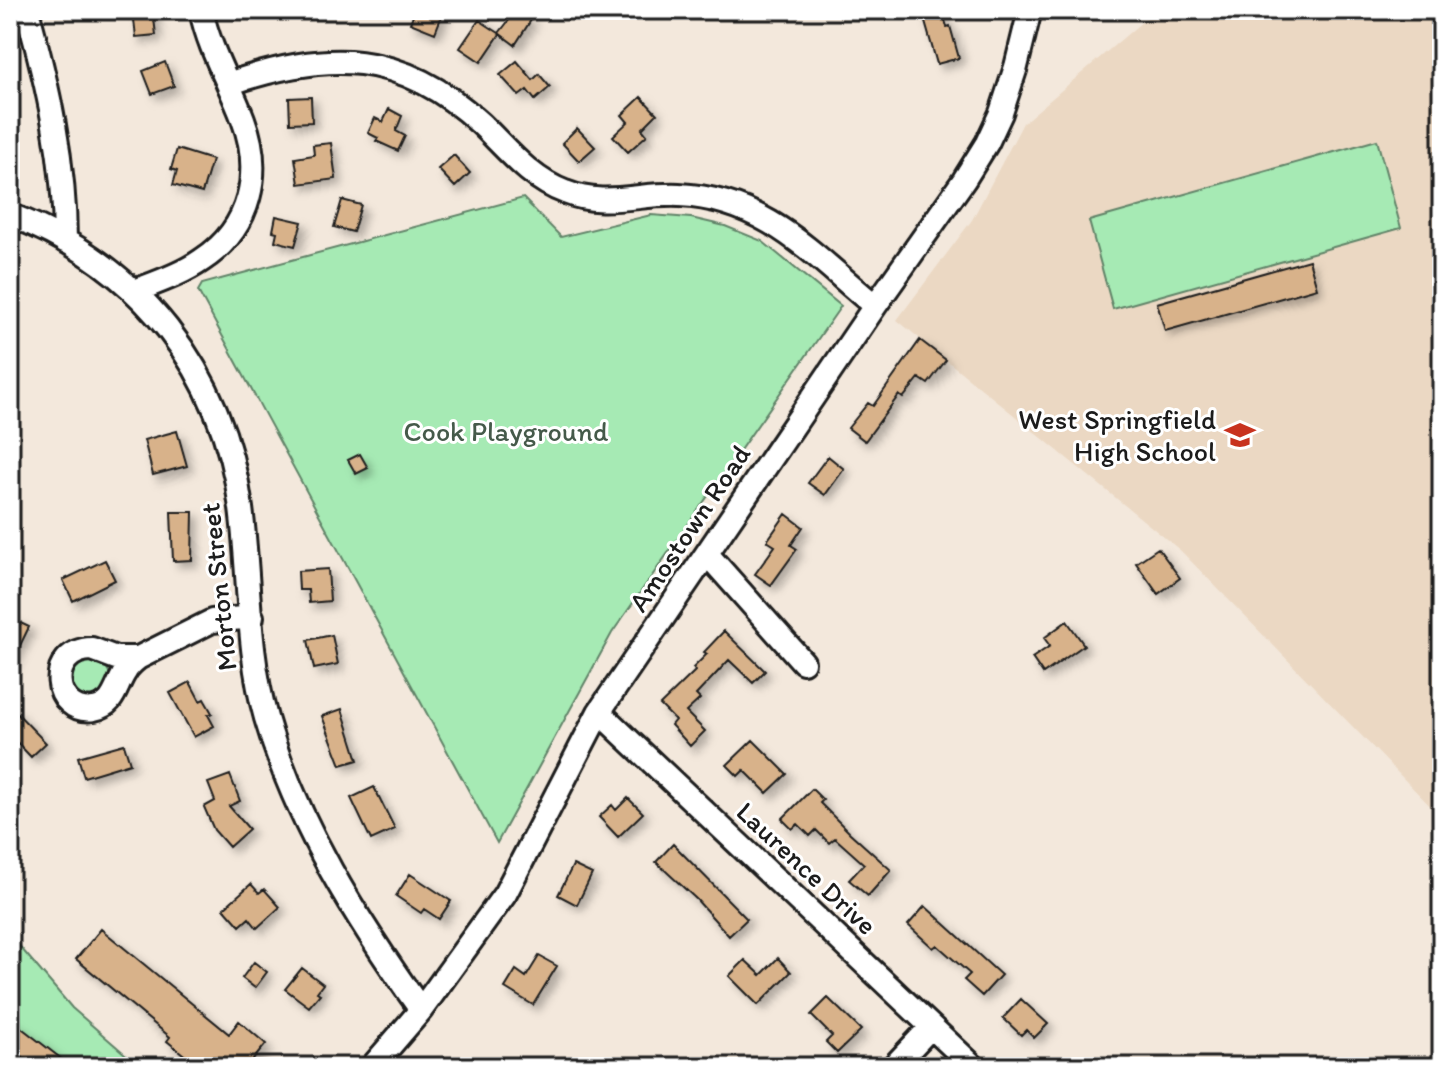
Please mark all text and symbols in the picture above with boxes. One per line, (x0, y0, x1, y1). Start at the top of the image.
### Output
place label: West Springfield High School (1018, 402, 1216, 468)
park label: Cook Playground (404, 414, 609, 448)
school or university icon: West Springfield High School (1223, 418, 1257, 452)
street label: Amostown Road (621, 438, 757, 618)
street label: Morton Street (192, 501, 244, 673)
street label: Laurence Drive (730, 794, 884, 942)

